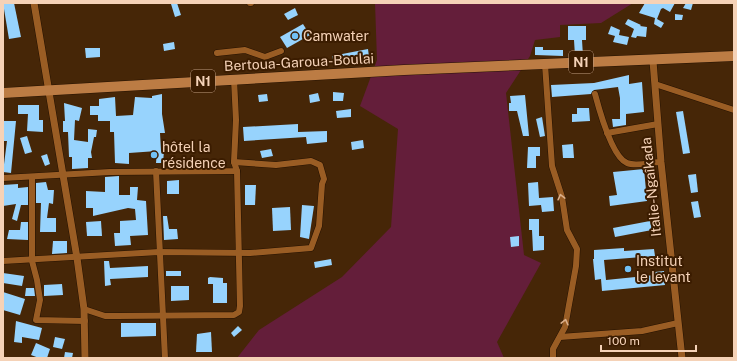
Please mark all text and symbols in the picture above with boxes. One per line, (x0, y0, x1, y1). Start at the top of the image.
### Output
place label: Camwater (303, 28, 369, 44)
marker: Camwater (290, 31, 300, 41)
street label: Bertoua-Garoua-Boulai (224, 50, 374, 74)
road number: N1 (569, 51, 593, 73)
road number: N1 (191, 70, 215, 92)
street label: Italie-Ngaîkada (638, 137, 664, 237)
place label: hôtel la résidence (162, 139, 226, 171)
marker: hôtel la résidence (149, 150, 159, 160)
one-way arrow (558, 194, 566, 200)
place label: Institut le levant (636, 253, 691, 285)
marker: Institut le levant (623, 264, 633, 274)
one-way arrow (561, 319, 569, 326)
scale bar (601, 327, 696, 353)
text: 100 m (607, 334, 640, 348)

